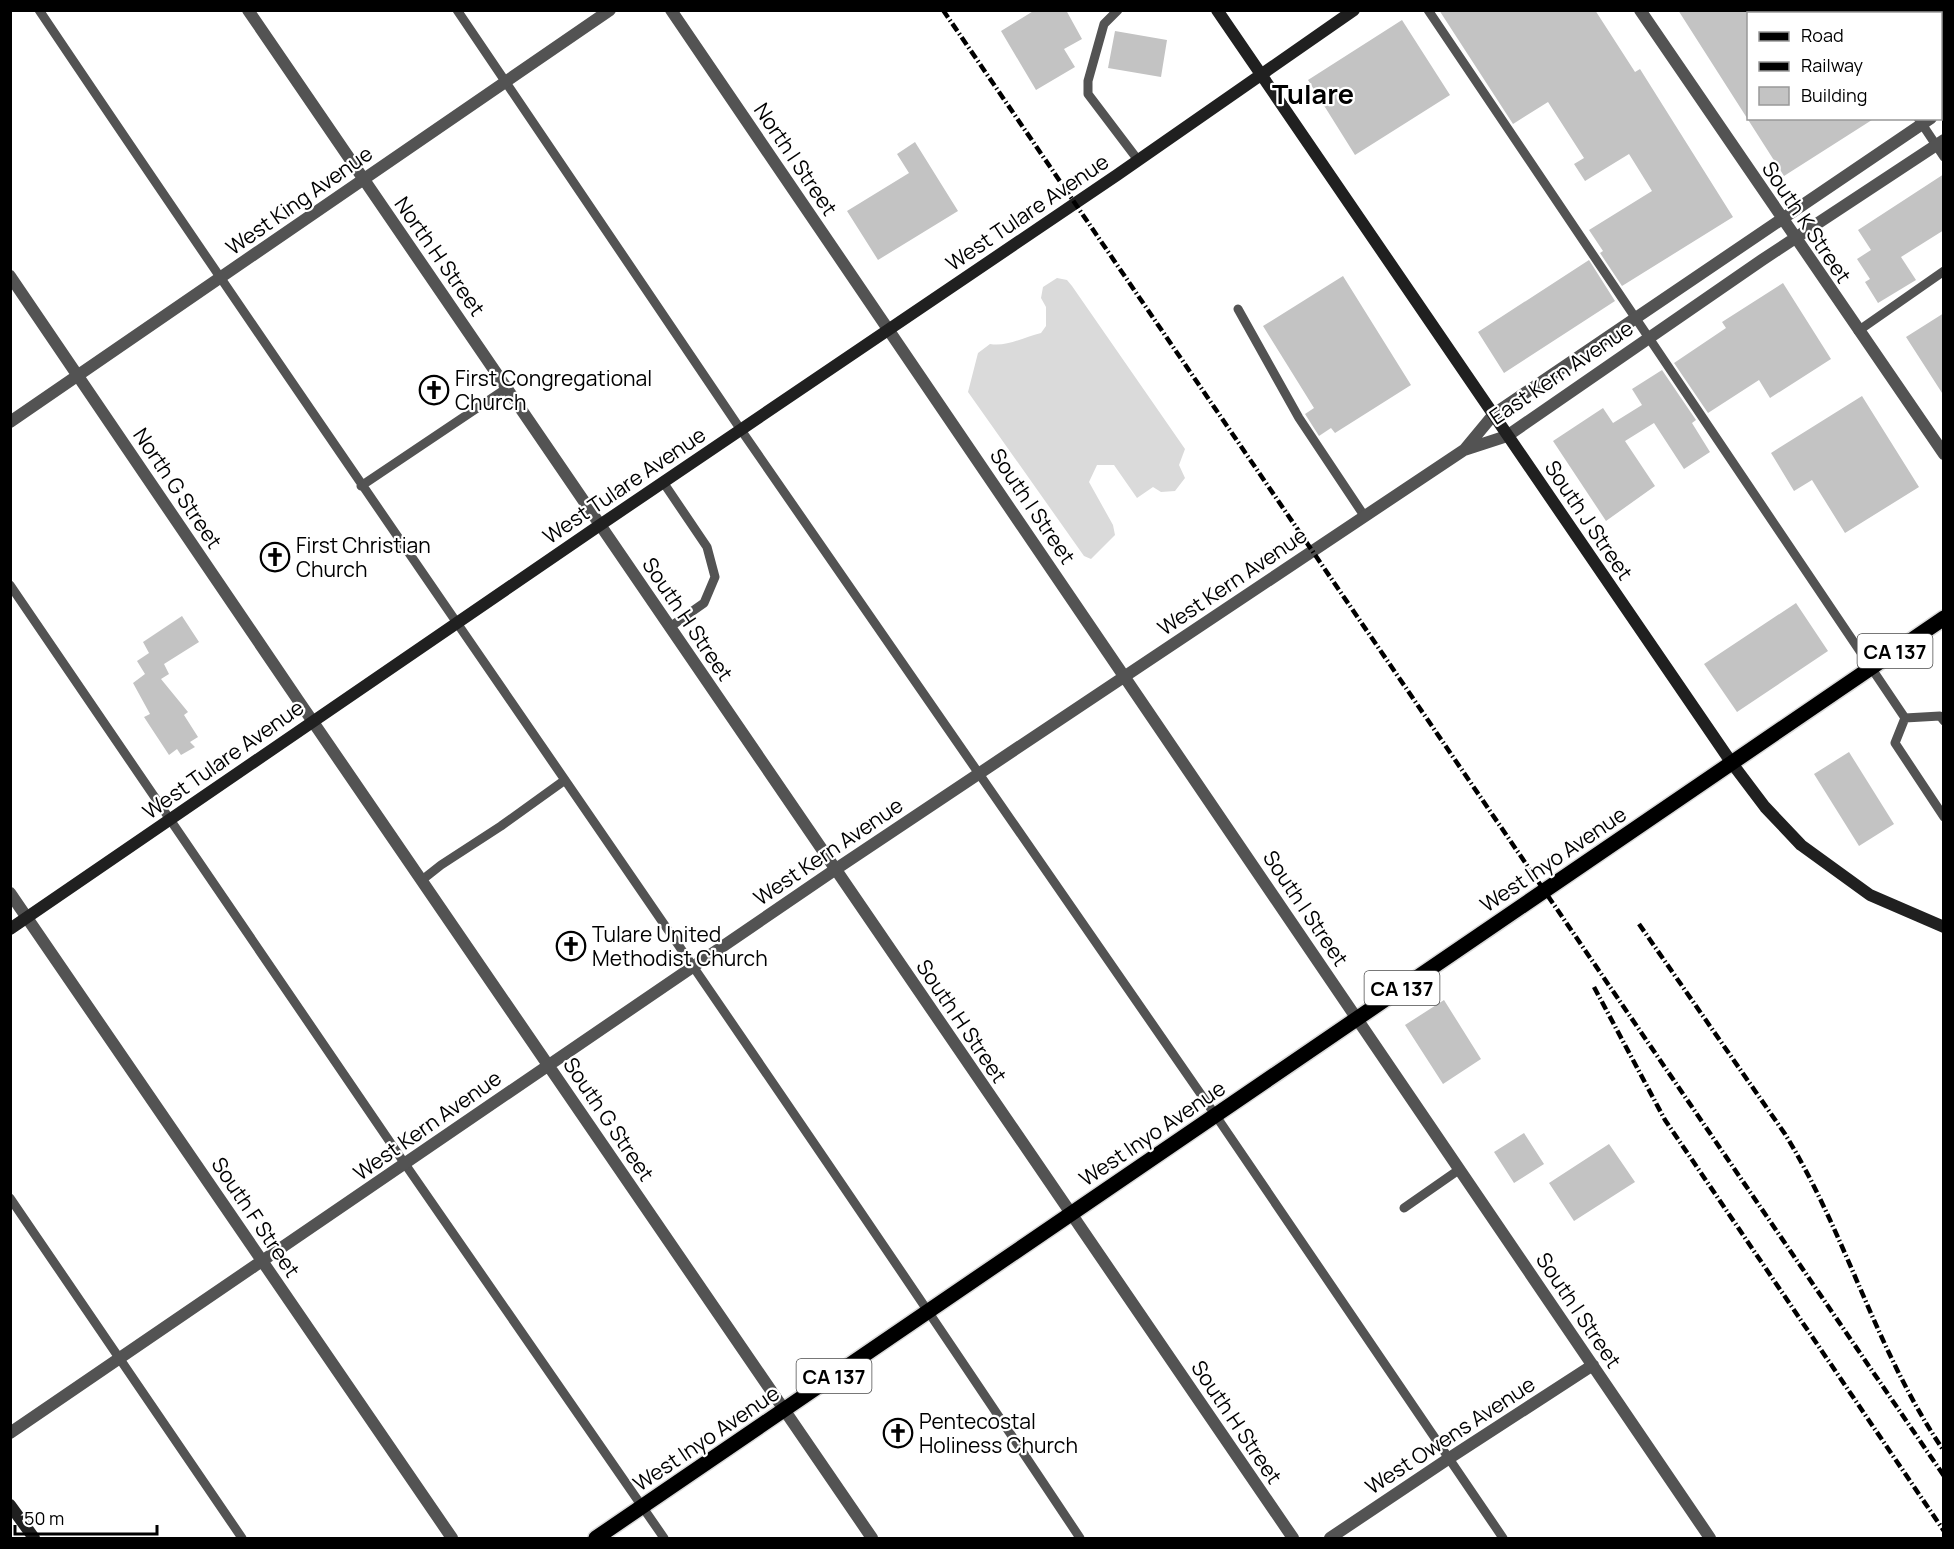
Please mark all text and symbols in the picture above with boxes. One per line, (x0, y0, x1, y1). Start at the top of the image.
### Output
legend (1747, 12, 1942, 120)
text: Road (1801, 23, 1844, 47)
text: Railway (1801, 53, 1863, 77)
district label: Tulare (1272, 75, 1354, 112)
text: Building (1801, 83, 1867, 107)
street label: North I Street (748, 97, 844, 221)
street label: West King Avenue (220, 139, 378, 261)
street label: West Tulare Avenue (940, 147, 1114, 277)
street label: South K Street (1756, 156, 1858, 288)
street label: North H Street (388, 191, 492, 321)
street label: East Kern Avenue (1484, 314, 1638, 430)
place label: First Congregational Church (455, 364, 652, 416)
church icon: First Congregational Church (418, 374, 450, 406)
street label: West Tulare Avenue (537, 420, 711, 550)
street label: North G Street (127, 422, 229, 554)
street label: South I Street (984, 443, 1082, 569)
street label: South J Street (1539, 455, 1639, 585)
street label: West Kern Avenue (1152, 521, 1312, 641)
place label: First Christian Church (296, 531, 431, 583)
church icon: First Christian Church (259, 541, 291, 573)
street label: South H Street (636, 552, 740, 686)
road number: CA 137 (1858, 634, 1932, 668)
street label: West Tulare Avenue (137, 693, 309, 825)
street label: West Kern Avenue (748, 791, 908, 911)
street label: West Inyo Avenue (1475, 800, 1631, 918)
street label: South I Street (1257, 845, 1355, 971)
place label: Tulare United Methodist Church (592, 920, 768, 972)
church icon: Tulare United Methodist Church (555, 930, 587, 962)
street label: South H Street (910, 954, 1014, 1088)
road number: CA 137 (1364, 971, 1440, 1005)
street label: South G Street (557, 1052, 661, 1186)
street label: West Kern Avenue (348, 1064, 506, 1186)
street label: West Inyo Avenue (1074, 1074, 1230, 1192)
street label: South F Street (205, 1151, 307, 1283)
street label: South I Street (1530, 1247, 1628, 1373)
street label: South H Street (1185, 1355, 1289, 1489)
road number: CA 137 (796, 1359, 872, 1393)
street label: West Owens Avenue (1360, 1370, 1540, 1500)
street label: West Inyo Avenue (628, 1379, 784, 1497)
place label: Pentecostal Holiness Church (919, 1407, 1078, 1459)
church icon: Pentecostal Holiness Church (882, 1417, 914, 1449)
scale bar (15, 1498, 158, 1536)
text: 50 m (24, 1506, 64, 1530)

